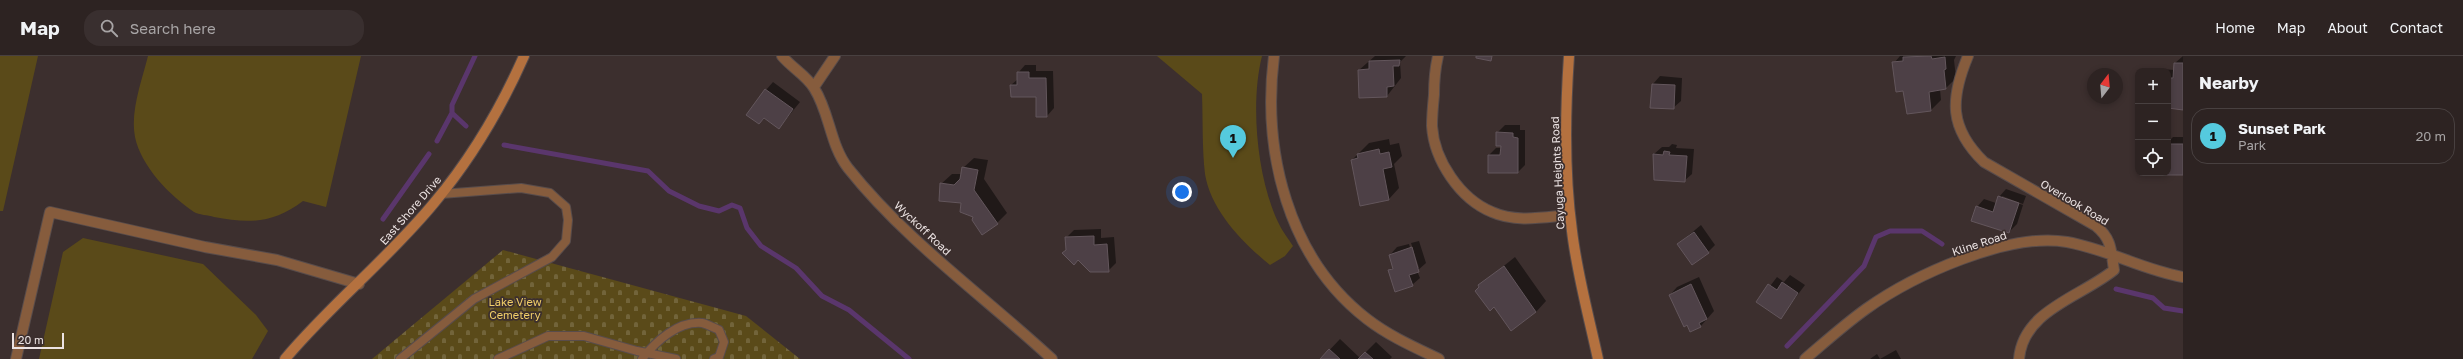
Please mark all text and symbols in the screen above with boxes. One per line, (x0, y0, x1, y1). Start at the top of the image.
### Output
search box (84, 10, 364, 46)
text: Map (20, 16, 60, 39)
icon: search (98, 17, 120, 39)
text: Search here (130, 19, 216, 37)
text: Home (2215, 19, 2255, 36)
text: Map (2277, 19, 2305, 36)
text: About (2327, 19, 2368, 36)
text: Contact (2390, 19, 2443, 36)
north arrow (2087, 68, 2123, 104)
map controls (2135, 68, 2171, 176)
button: + (2135, 68, 2171, 104)
text: Nearby (2199, 72, 2259, 93)
button: − (2135, 104, 2171, 140)
street label: Cayuga Heights Road (1548, 116, 1566, 230)
text: Sunset Park (2238, 119, 2326, 137)
pin: 1 (1220, 125, 1246, 158)
text: 1 (2210, 128, 2216, 144)
text: 20 m (2416, 128, 2446, 144)
text: Park (2238, 137, 2266, 153)
button: locate (2135, 140, 2171, 176)
street label: East Shore Drive (377, 173, 443, 247)
street label: Overlook Road (2039, 177, 2111, 227)
your location (1172, 182, 1192, 202)
street label: Wyckoff Road (892, 198, 954, 258)
street label: Kline Road (1950, 228, 2008, 258)
park label: Lake View Cemetery (488, 295, 542, 321)
scale bar (12, 331, 64, 350)
text: 20 m (18, 333, 44, 346)

